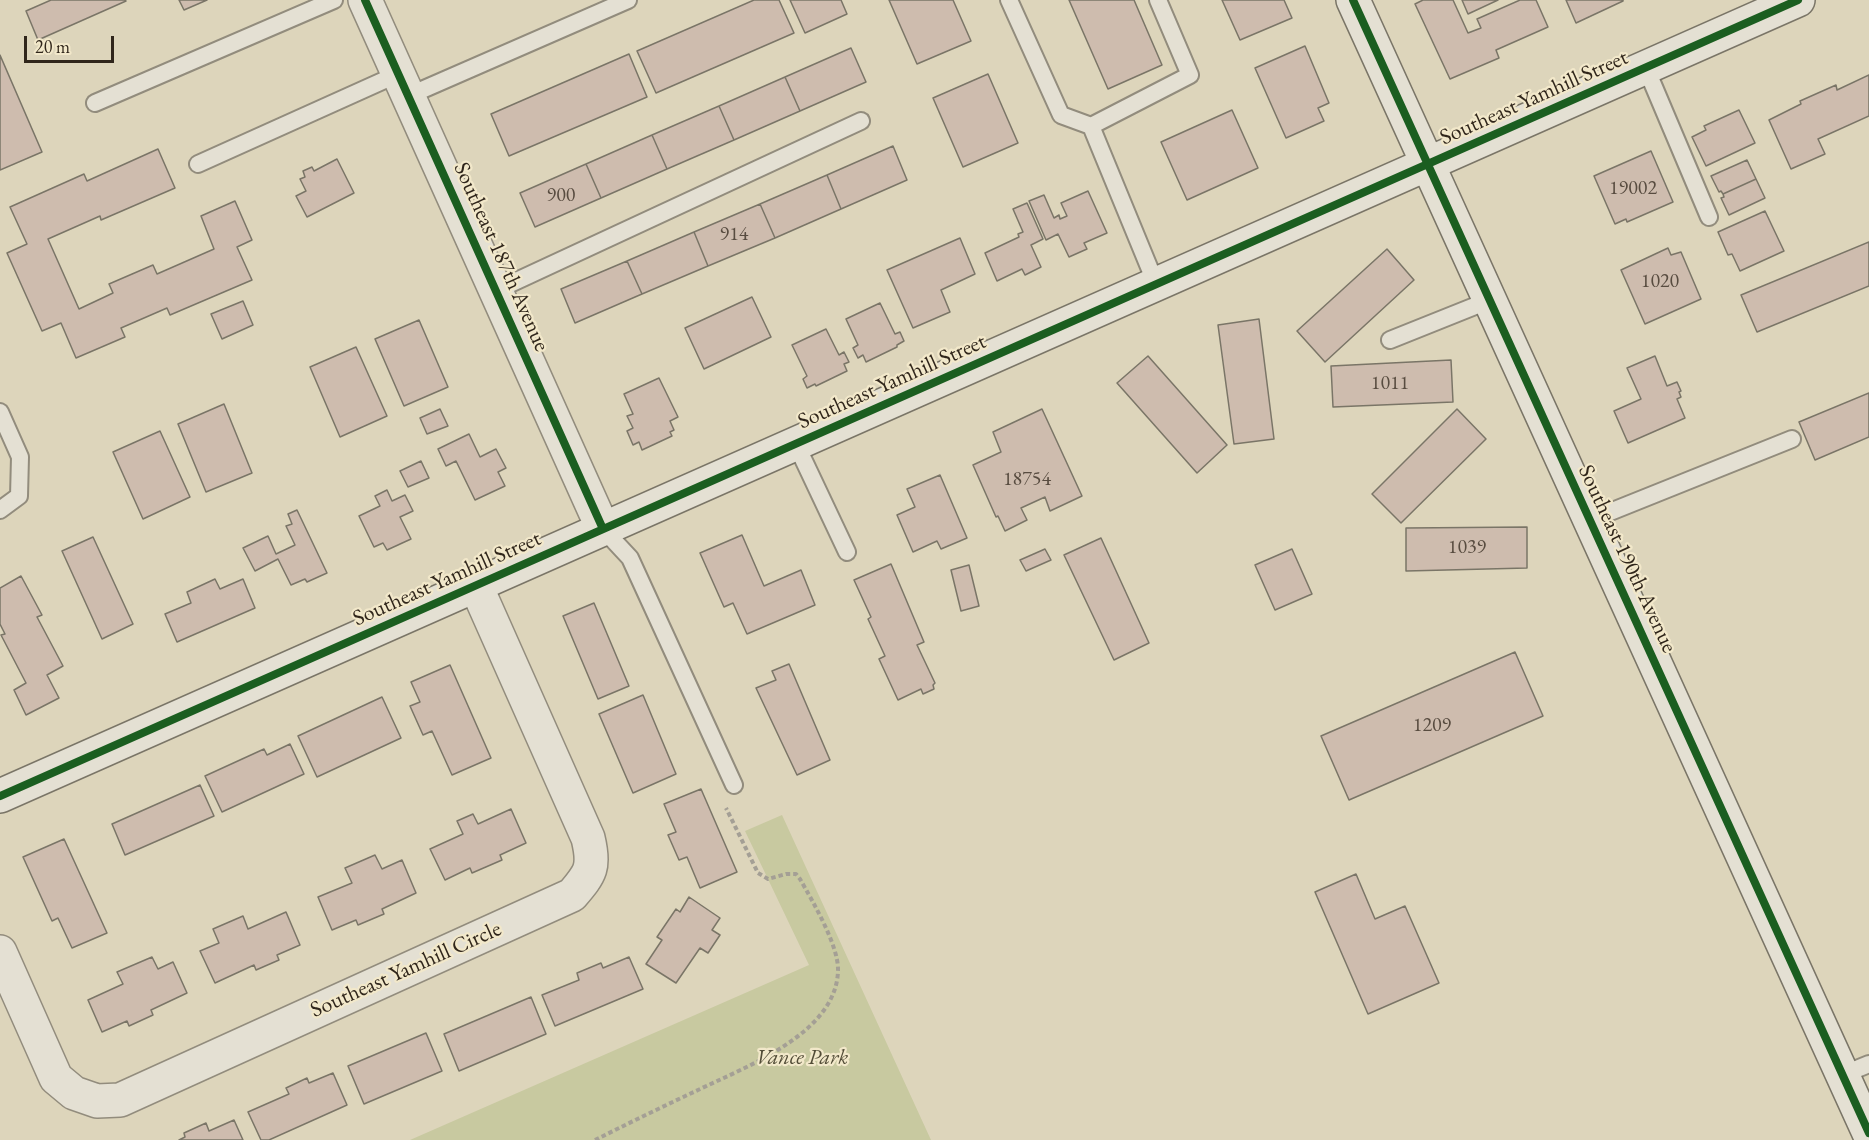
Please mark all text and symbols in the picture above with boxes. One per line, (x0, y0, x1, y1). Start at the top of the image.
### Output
scale bar (27, 24, 117, 62)
text: 20 m (35, 35, 70, 58)
street label: Southeast Yamhill Street (1436, 45, 1632, 151)
street label: Southeast 187th Avenue (447, 158, 555, 356)
house number: 19002 (1609, 177, 1657, 201)
house number: 900 (547, 184, 575, 208)
house number: 914 (720, 223, 748, 247)
house number: 1020 (1641, 270, 1679, 294)
street label: Southeast Yamhill Street (794, 329, 990, 435)
house number: 1011 (1371, 372, 1409, 396)
street label: Southeast 190th Avenue (1572, 461, 1682, 657)
house number: 18754 (1003, 468, 1051, 492)
street label: Southeast Yamhill Street (349, 526, 545, 632)
house number: 1039 (1448, 536, 1486, 560)
house number: 1209 (1413, 714, 1451, 738)
street label: Southeast Yamhill Circle (307, 916, 505, 1024)
park label: Vance Park (756, 1045, 848, 1071)

